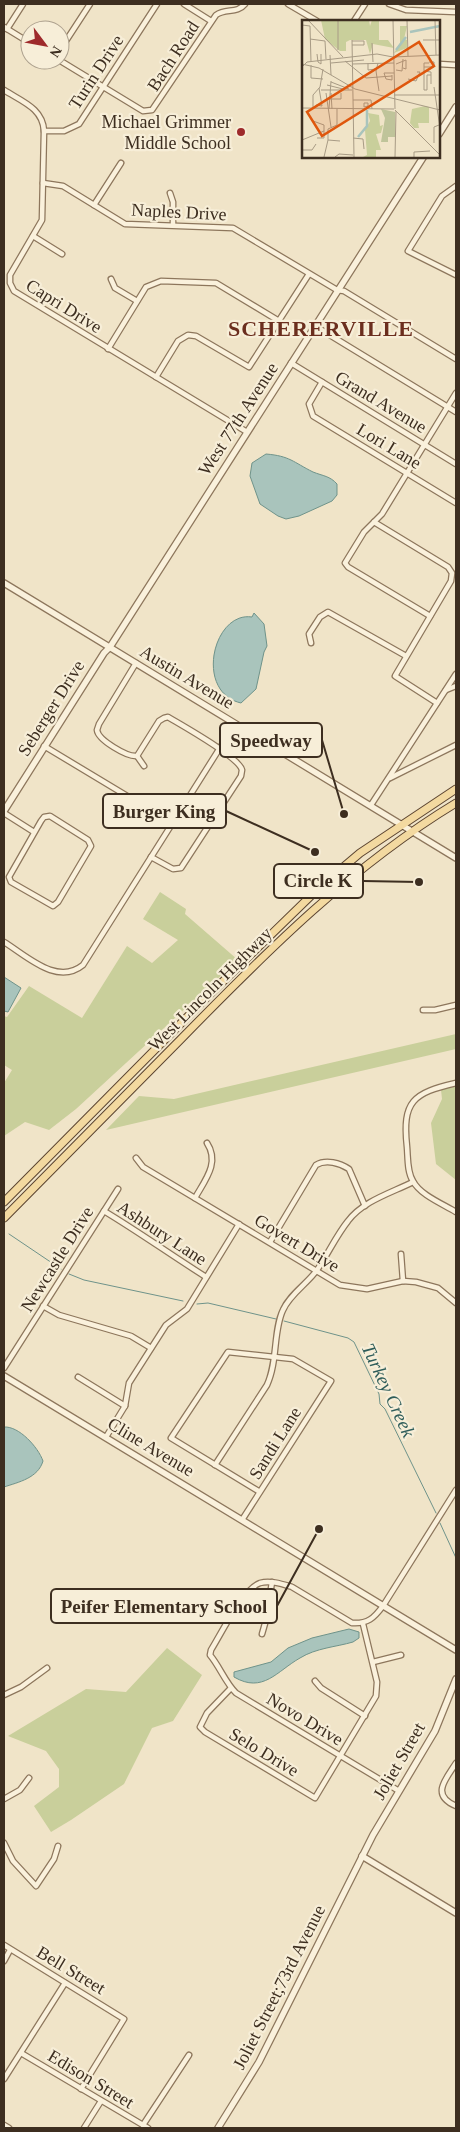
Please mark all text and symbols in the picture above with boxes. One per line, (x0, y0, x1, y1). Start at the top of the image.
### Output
street label: Bach Road (143, 17, 203, 95)
north arrow (20, 20, 70, 70)
inset map (302, 20, 440, 158)
street label: Turin Drive (65, 31, 127, 113)
text: N (47, 43, 65, 60)
place label: Michael Grimmer Middle School (102, 112, 231, 153)
marker: Michael Grimmer Middle School (235, 126, 247, 138)
street label: Naples Drive (131, 200, 227, 224)
street label: Capri Drive (22, 275, 106, 337)
district label: SCHERERVILLE (228, 316, 414, 341)
street label: West 77th Avenue (194, 359, 282, 479)
street label: Grand Avenue (332, 367, 430, 437)
street label: Lori Lane (353, 419, 425, 473)
street label: Austin Avenue (136, 641, 238, 713)
street label: Seberger Drive (14, 656, 88, 760)
callout: Speedway (220, 723, 322, 757)
text: Speedway (230, 730, 312, 751)
callout: Burger King (103, 794, 226, 828)
text: Burger King (113, 801, 216, 822)
callout: Circle K (274, 864, 363, 898)
text: Circle K (284, 870, 353, 891)
street label: West Lincoln Highway (144, 923, 276, 1055)
street label: Ashbury Lane (114, 1197, 210, 1269)
street label: Newcastle Drive (17, 1203, 97, 1315)
street label: Govert Drive (251, 1210, 343, 1276)
water label: Turkey Creek (358, 1340, 420, 1441)
street label: Sandi Lane (245, 1403, 305, 1483)
street label: Cline Avenue (104, 1413, 198, 1481)
callout: Peifer Elementary School (51, 1589, 277, 1623)
text: Peifer Elementary School (61, 1596, 267, 1617)
street label: Novo Drive (263, 1688, 347, 1750)
street label: Joliet Street (369, 1719, 429, 1803)
street label: Selo Drive (226, 1723, 302, 1781)
street label: Joliet Street;73rd Avenue (229, 1902, 329, 2072)
street label: Bell Street (33, 1942, 109, 1998)
street label: Edison Street (44, 2046, 138, 2112)

